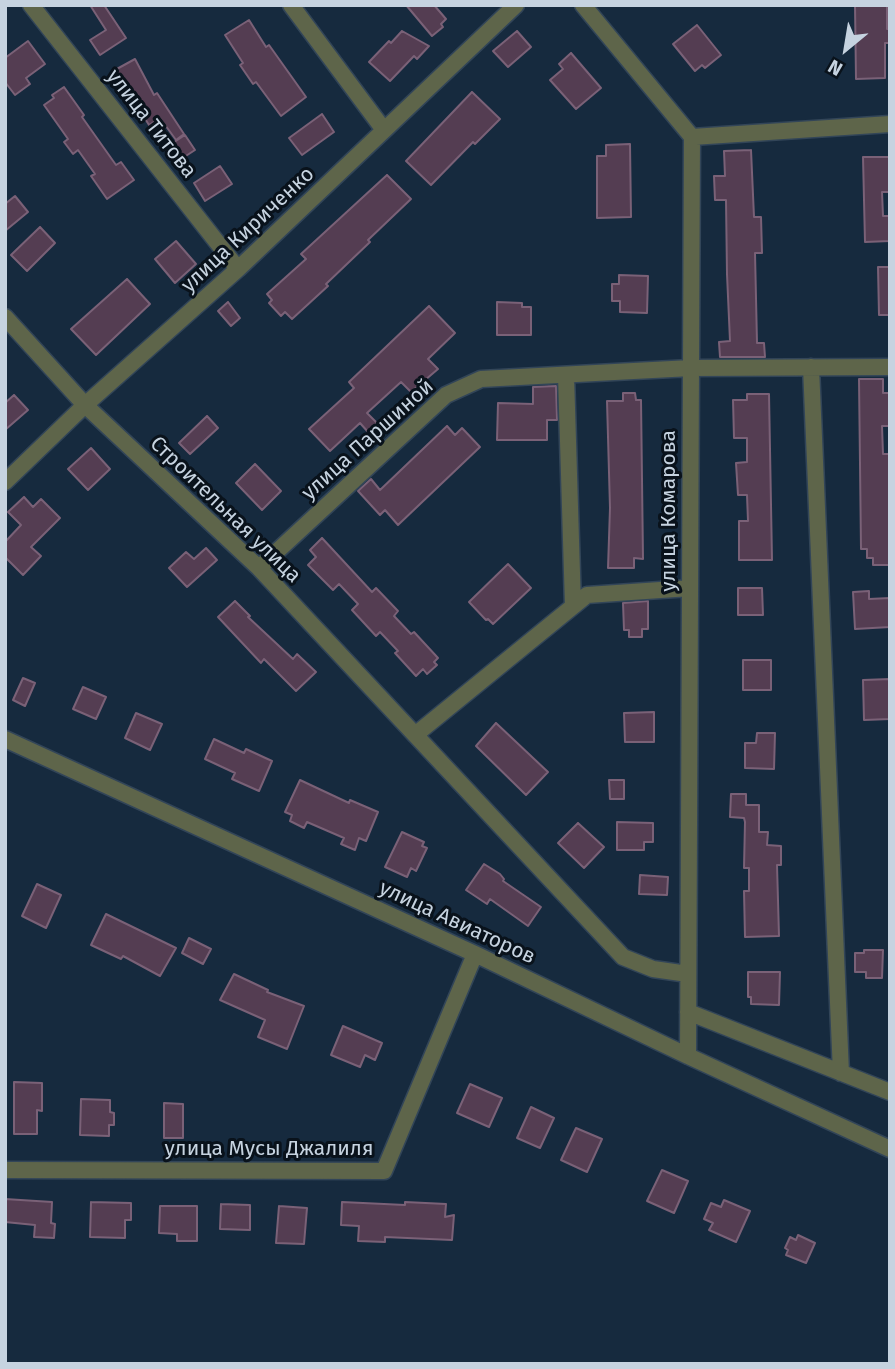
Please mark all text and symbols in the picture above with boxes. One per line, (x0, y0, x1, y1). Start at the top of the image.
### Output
north arrow (811, 14, 881, 84)
text: N (824, 55, 846, 81)
street label: улица Титова (101, 65, 201, 183)
street label: улица Кириченко (176, 162, 320, 298)
street label: улица Паршиной (297, 374, 439, 506)
street label: улица Комарова (656, 430, 682, 592)
street label: Строительная улица (144, 431, 306, 589)
street label: улица Авиаторов (375, 876, 539, 970)
street label: улица Мусы Джалиля (164, 1136, 374, 1162)

